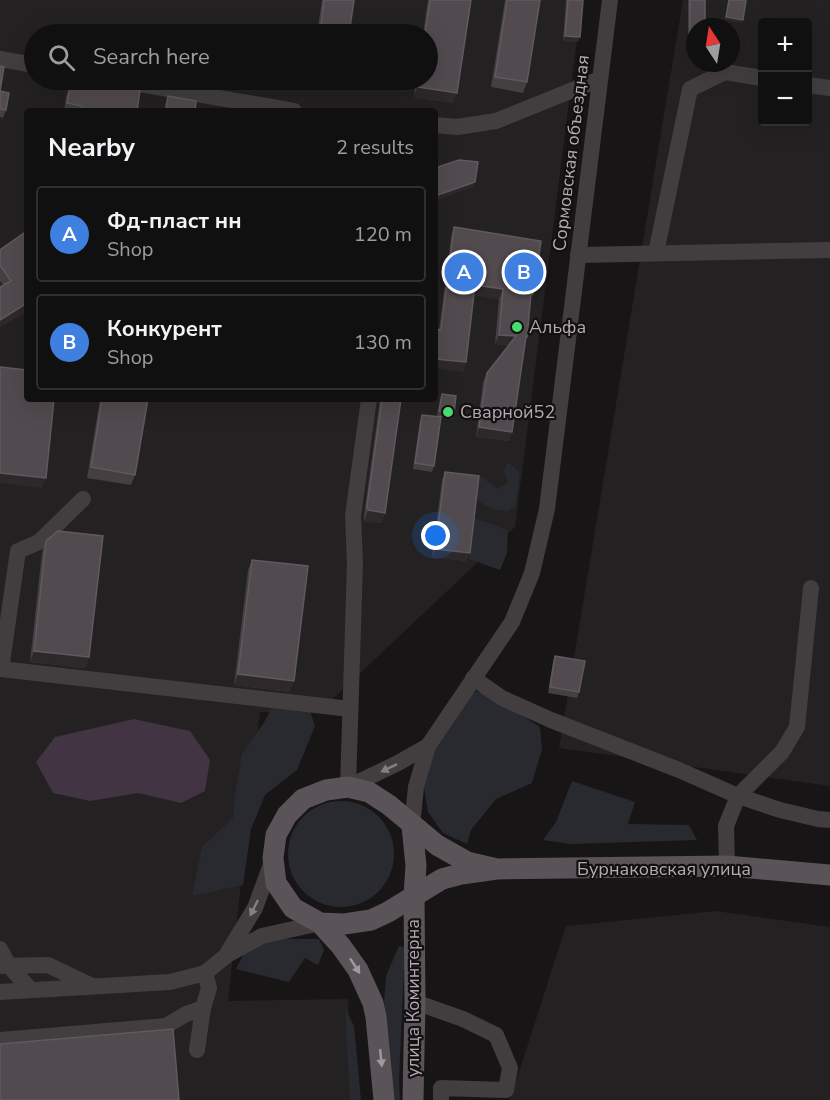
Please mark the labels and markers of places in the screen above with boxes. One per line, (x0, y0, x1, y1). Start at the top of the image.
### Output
pin: A (444, 250, 484, 294)
pin: B (504, 250, 544, 294)
place label: Альфа (529, 315, 586, 339)
marker: Альфа (510, 320, 524, 334)
place label: Сварной52 (460, 400, 555, 424)
marker: Сварной52 (441, 405, 455, 419)

